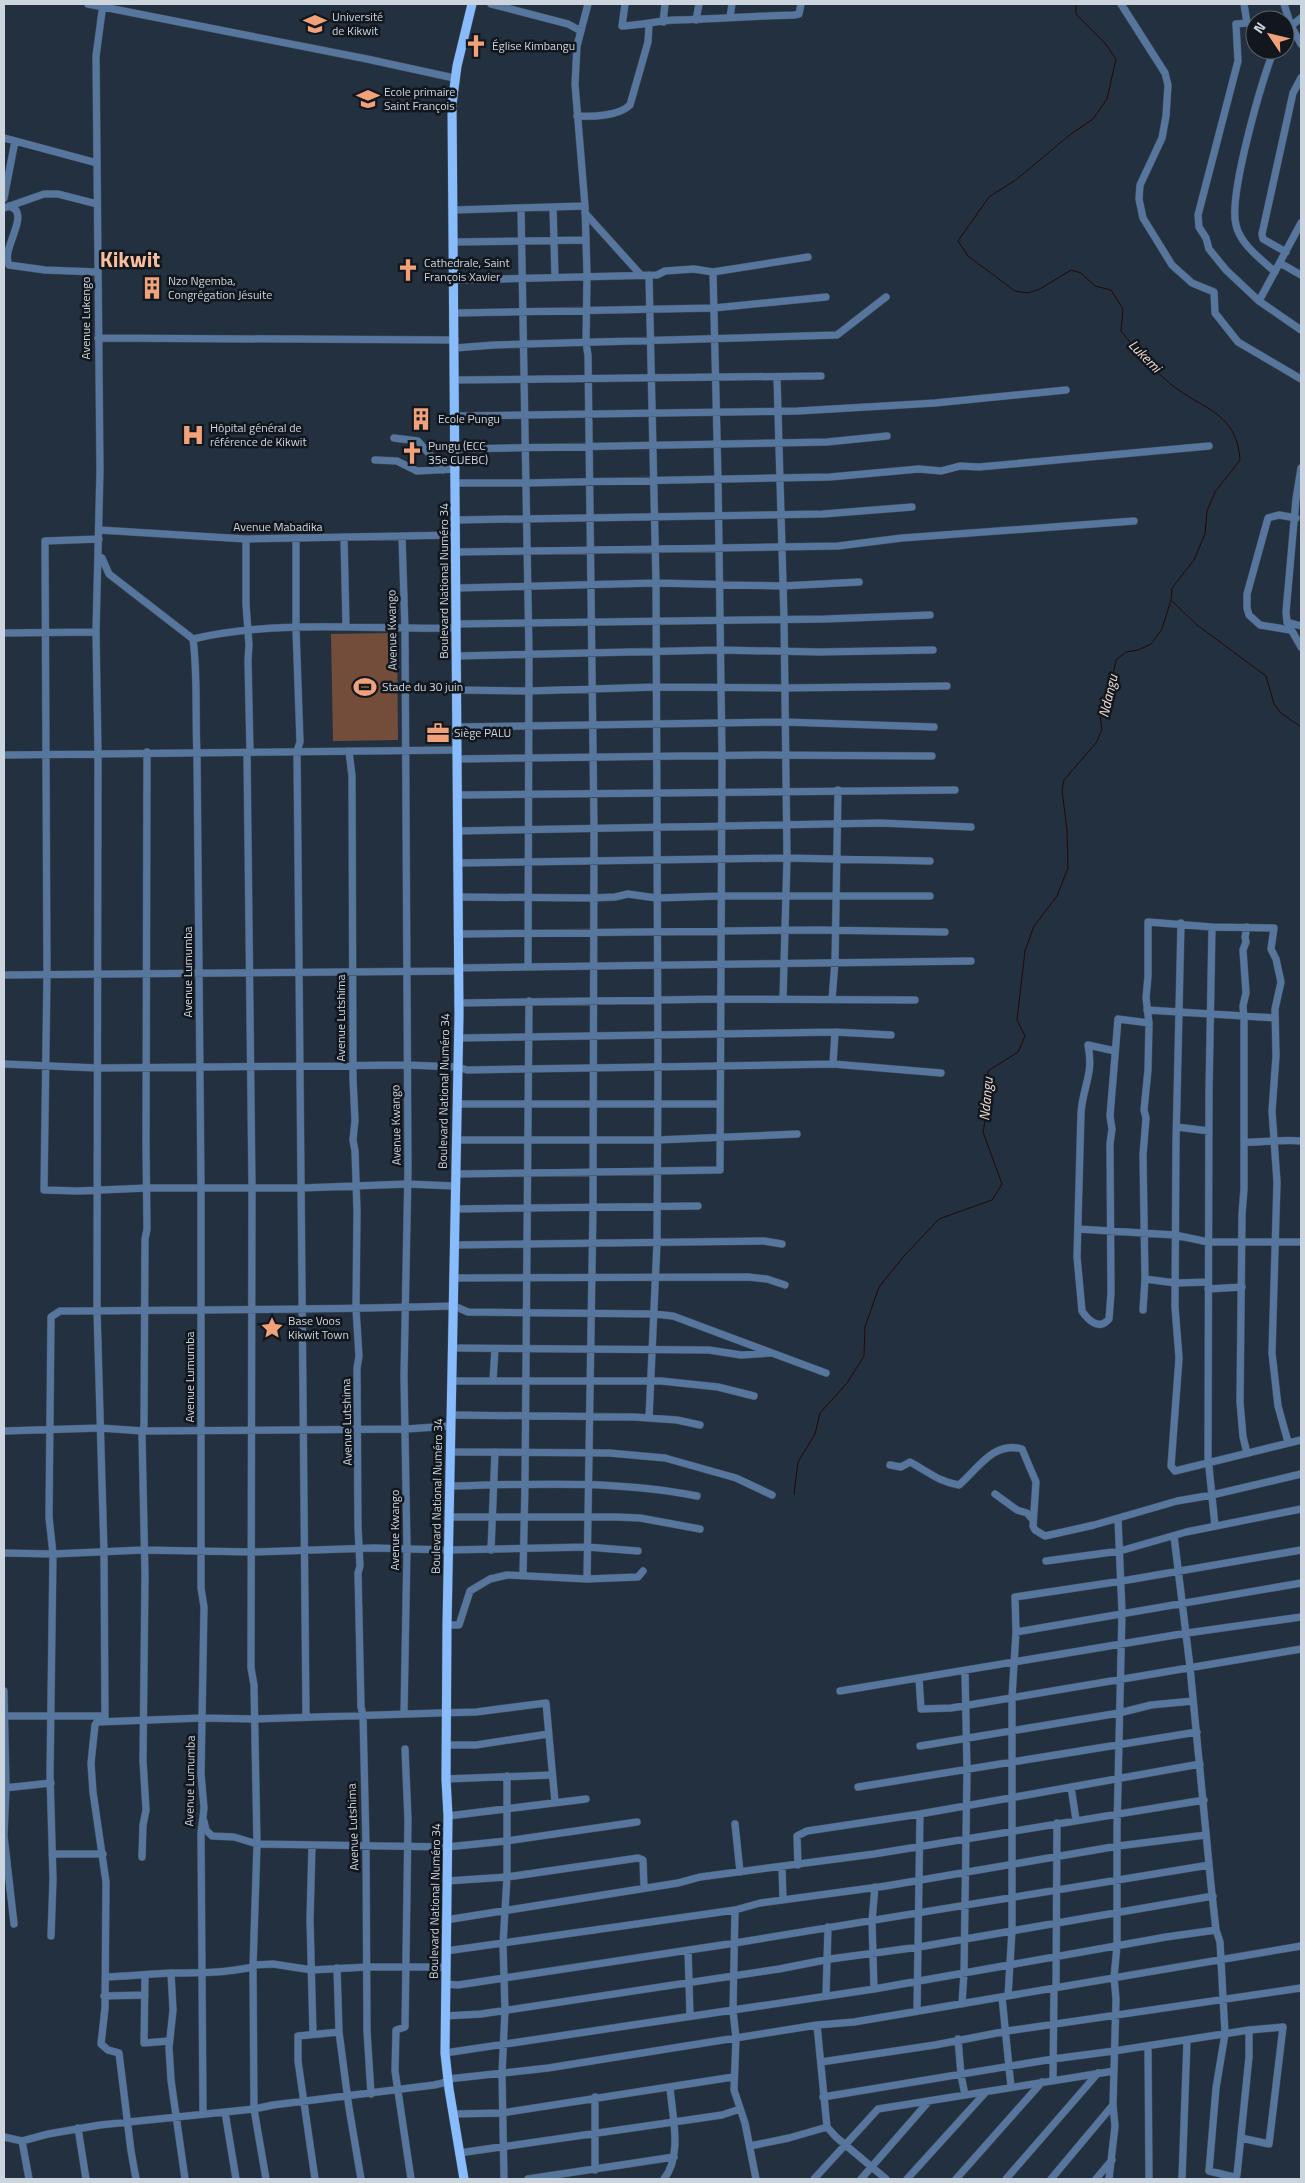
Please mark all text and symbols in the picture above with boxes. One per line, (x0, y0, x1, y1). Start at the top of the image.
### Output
place label: Université de Kikwit (332, 7, 383, 40)
north arrow (1245, 10, 1295, 60)
school or university icon: Université de Kikwit (302, 11, 328, 37)
text: N (1248, 17, 1270, 37)
church icon: Église Kimbangu (463, 33, 489, 59)
place label: Église Kimbangu (492, 36, 575, 55)
place label: Ecole primaire Saint François (384, 82, 455, 115)
school or university icon: Ecole primaire Saint François (355, 86, 381, 112)
district label: Kikwit (100, 242, 160, 276)
place label: Cathedrale, Saint François Xavier (424, 253, 510, 286)
church icon: Cathedrale, Saint François Xavier (395, 257, 421, 283)
place label: Nzo Ngemba, Congrégation Jésuite (168, 271, 272, 304)
building icon: Nzo Ngemba, Congrégation Jésuite (139, 275, 165, 301)
street label: Avenue Lukengo (76, 277, 95, 359)
water label: Lukemi (1124, 334, 1168, 378)
building icon: Ecole Pungu (408, 406, 434, 432)
place label: Ecole Pungu (438, 409, 500, 428)
place label: Hôpital général de référence de Kikwit (210, 418, 307, 451)
hospital icon: Hôpital général de référence de Kikwit (180, 422, 206, 448)
place label: Pungu (ECC 35e CUEBC) (428, 436, 488, 469)
church icon: Pungu (ECC 35e CUEBC) (399, 440, 425, 466)
street label: Boulevard National Numéro 34 (434, 503, 453, 659)
street label: Avenue Mabadika (233, 517, 323, 536)
street label: Avenue Kwango (381, 589, 402, 671)
water label: Ndangu (1092, 671, 1123, 719)
sports icon: Stade du 30 juin (352, 674, 378, 700)
place label: Stade du 30 juin (382, 677, 463, 696)
office icon: Siège PALU (425, 720, 451, 746)
place label: Siège PALU (454, 723, 511, 742)
street label: Avenue Lumumba (178, 927, 197, 1018)
street label: Avenue Lutshima (331, 974, 350, 1062)
street label: Boulevard National Numéro 34 (433, 1013, 454, 1169)
water label: Ndangu (973, 1075, 998, 1121)
street label: Avenue Kwango (385, 1084, 406, 1166)
place label: Base Voos Kikwit Town (288, 1311, 349, 1344)
place icon: Base Voos Kikwit Town (259, 1315, 285, 1341)
street label: Avenue Lumumba (180, 1332, 199, 1423)
street label: Avenue Lutshima (336, 1378, 357, 1466)
street label: Boulevard National Numéro 34 (426, 1418, 447, 1574)
street label: Avenue Kwango (385, 1490, 404, 1570)
street label: Avenue Lumumba (179, 1735, 200, 1827)
street label: Avenue Lutshima (341, 1783, 364, 1871)
street label: Boulevard National Numéro 34 (424, 1823, 445, 1979)

